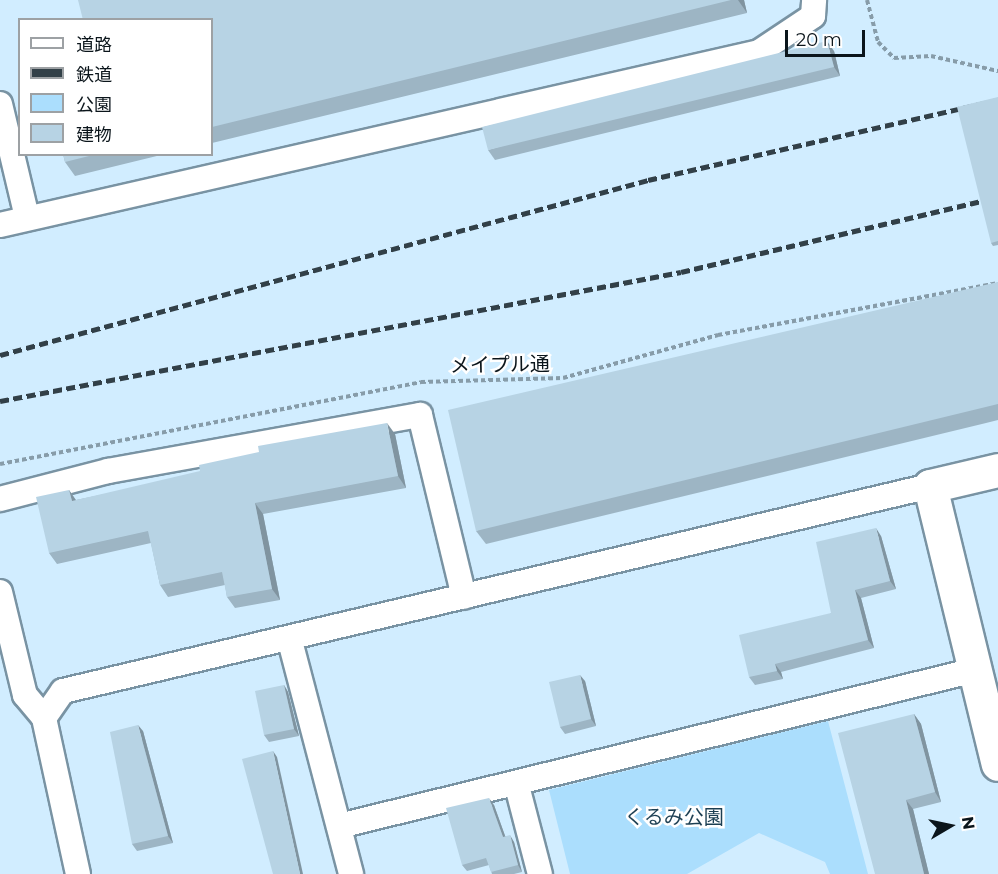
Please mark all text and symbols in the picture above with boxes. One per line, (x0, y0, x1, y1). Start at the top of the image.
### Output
legend (18, 18, 213, 156)
scale bar (788, 18, 868, 56)
text: 20 m (796, 29, 842, 51)
text: 道路 (76, 34, 112, 56)
text: 鉄道 (76, 64, 112, 86)
text: 公園 (76, 94, 112, 116)
text: 建物 (76, 124, 112, 146)
street label: メイプル通 (450, 352, 550, 378)
north arrow (920, 796, 980, 856)
park label: くるみ公園 (624, 805, 724, 829)
text: N (958, 815, 979, 831)

